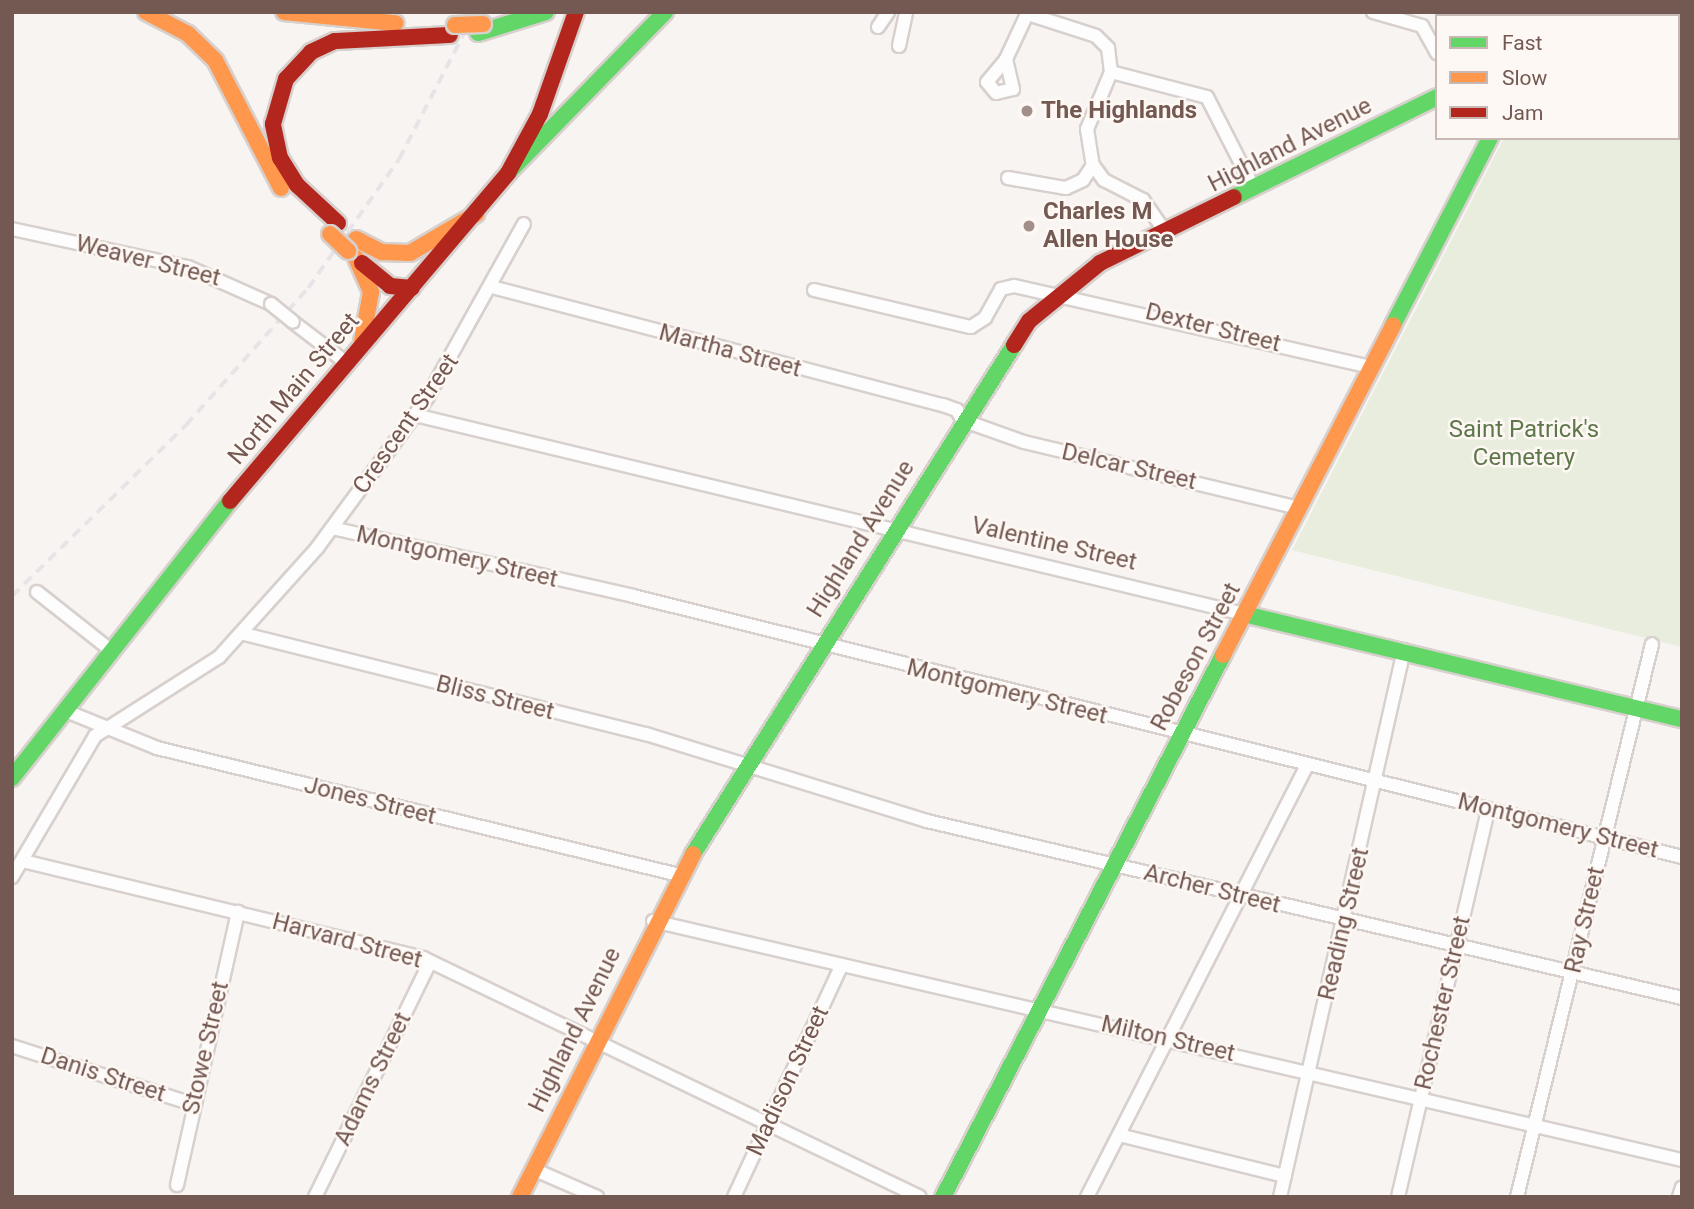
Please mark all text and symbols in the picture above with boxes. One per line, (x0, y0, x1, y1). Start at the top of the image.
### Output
legend (1435, 14, 1680, 140)
text: Fast (1502, 31, 1542, 55)
text: Slow (1502, 66, 1547, 90)
street label: Highland Avenue (1203, 91, 1377, 199)
place label: The Highlands (1041, 97, 1197, 125)
text: Jam (1502, 101, 1543, 125)
marker: The Highlands (1019, 103, 1035, 119)
place label: Charles M Allen House (1043, 198, 1173, 254)
marker: Charles M Allen House (1021, 218, 1037, 234)
street label: Weaver Street (73, 229, 223, 293)
street label: Dexter Street (1142, 297, 1284, 359)
street label: North Main Street (222, 307, 366, 471)
street label: Martha Street (656, 318, 804, 384)
street label: Crescent Street (347, 348, 465, 500)
park label: Saint Patrick's Cemetery (1449, 416, 1599, 472)
street label: Delcar Street (1059, 438, 1199, 496)
street label: Highland Avenue (801, 455, 921, 623)
street label: Valentine Street (969, 511, 1139, 577)
street label: Montgomery Street (354, 520, 560, 594)
street label: Robeson Street (1145, 578, 1247, 736)
street label: Montgomery Street (904, 653, 1110, 731)
street label: Bliss Street (433, 669, 557, 727)
street label: Jones Street (301, 771, 439, 831)
street label: Montgomery Street (1455, 787, 1661, 865)
street label: Reading Street (1312, 845, 1376, 1003)
street label: Archer Street (1141, 858, 1283, 920)
street label: Ray Street (1559, 864, 1611, 976)
street label: Harvard Street (269, 907, 425, 975)
street label: Rochester Street (1409, 913, 1477, 1093)
street label: Highland Avenue (523, 943, 627, 1117)
street label: Stowe Street (177, 979, 235, 1117)
street label: Madison Street (741, 1002, 835, 1160)
street label: Adams Street (328, 1008, 418, 1150)
street label: Milton Street (1098, 1010, 1238, 1068)
street label: Danis Street (37, 1041, 169, 1109)

